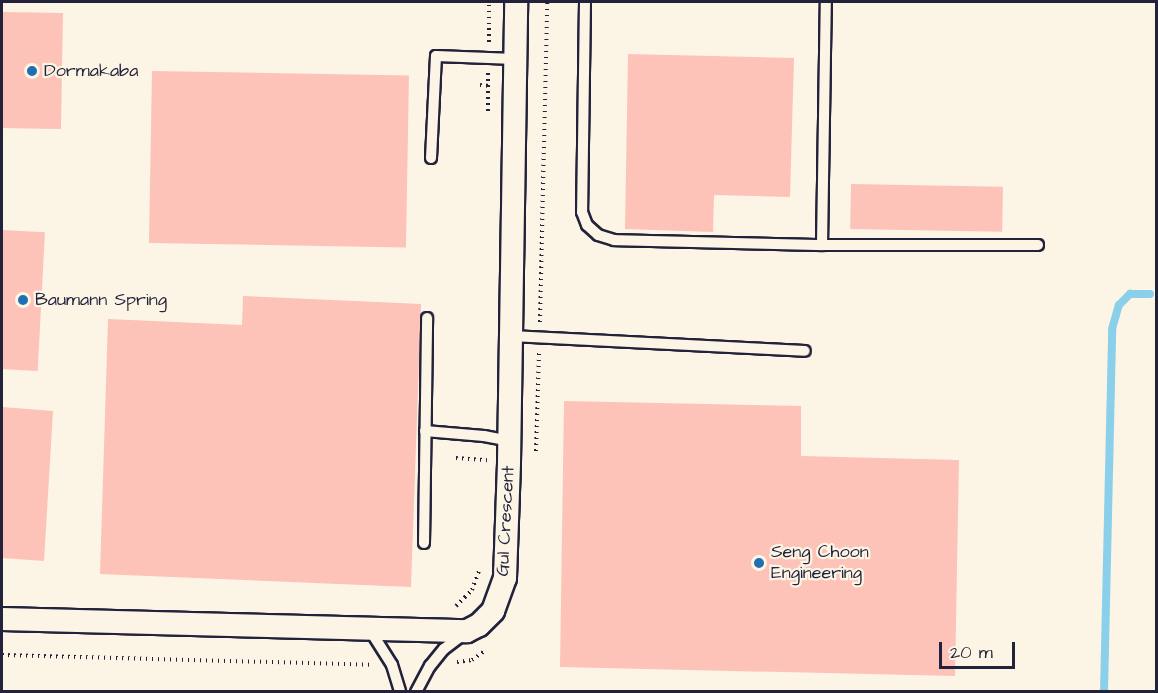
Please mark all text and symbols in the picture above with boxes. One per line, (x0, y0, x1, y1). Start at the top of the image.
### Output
place label: Dormakaba (44, 60, 138, 82)
marker: Dormakaba (25, 64, 39, 78)
place label: Baumann Spring (35, 289, 167, 311)
marker: Baumann Spring (16, 293, 30, 307)
street label: Gul Crescent (492, 465, 520, 577)
place label: Seng Choon Engineering (771, 542, 869, 584)
marker: Seng Choon Engineering (752, 556, 766, 570)
scale bar (942, 630, 1018, 668)
text: 20 m (950, 640, 993, 665)

